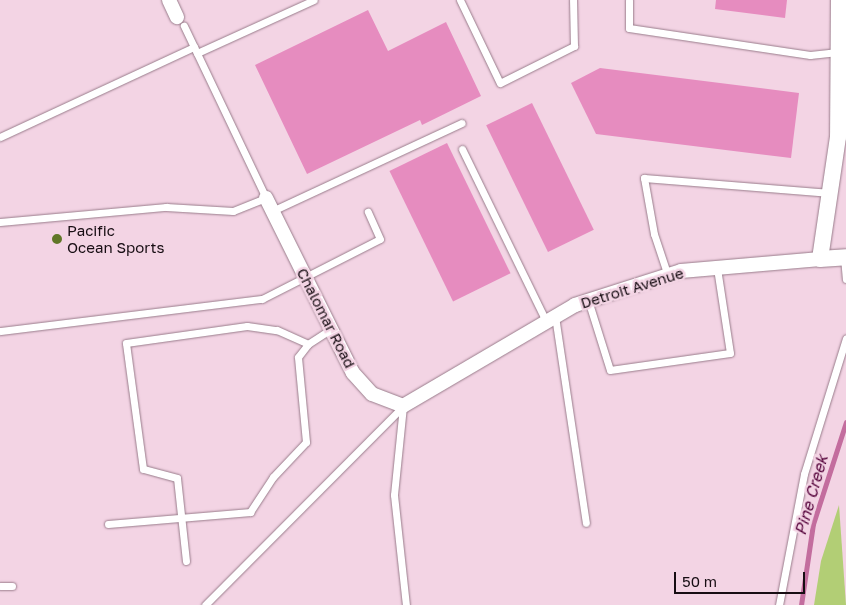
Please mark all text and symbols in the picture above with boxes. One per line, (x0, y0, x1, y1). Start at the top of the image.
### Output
place label: Pacific Ocean Sports (67, 221, 164, 256)
marker: Pacific Ocean Sports (51, 233, 63, 245)
street label: Detroit Avenue (578, 264, 686, 312)
street label: Chalomar Road (293, 265, 359, 371)
water label: Pine Creek (790, 453, 832, 537)
scale bar (676, 562, 807, 594)
text: 50 m (682, 572, 717, 590)

